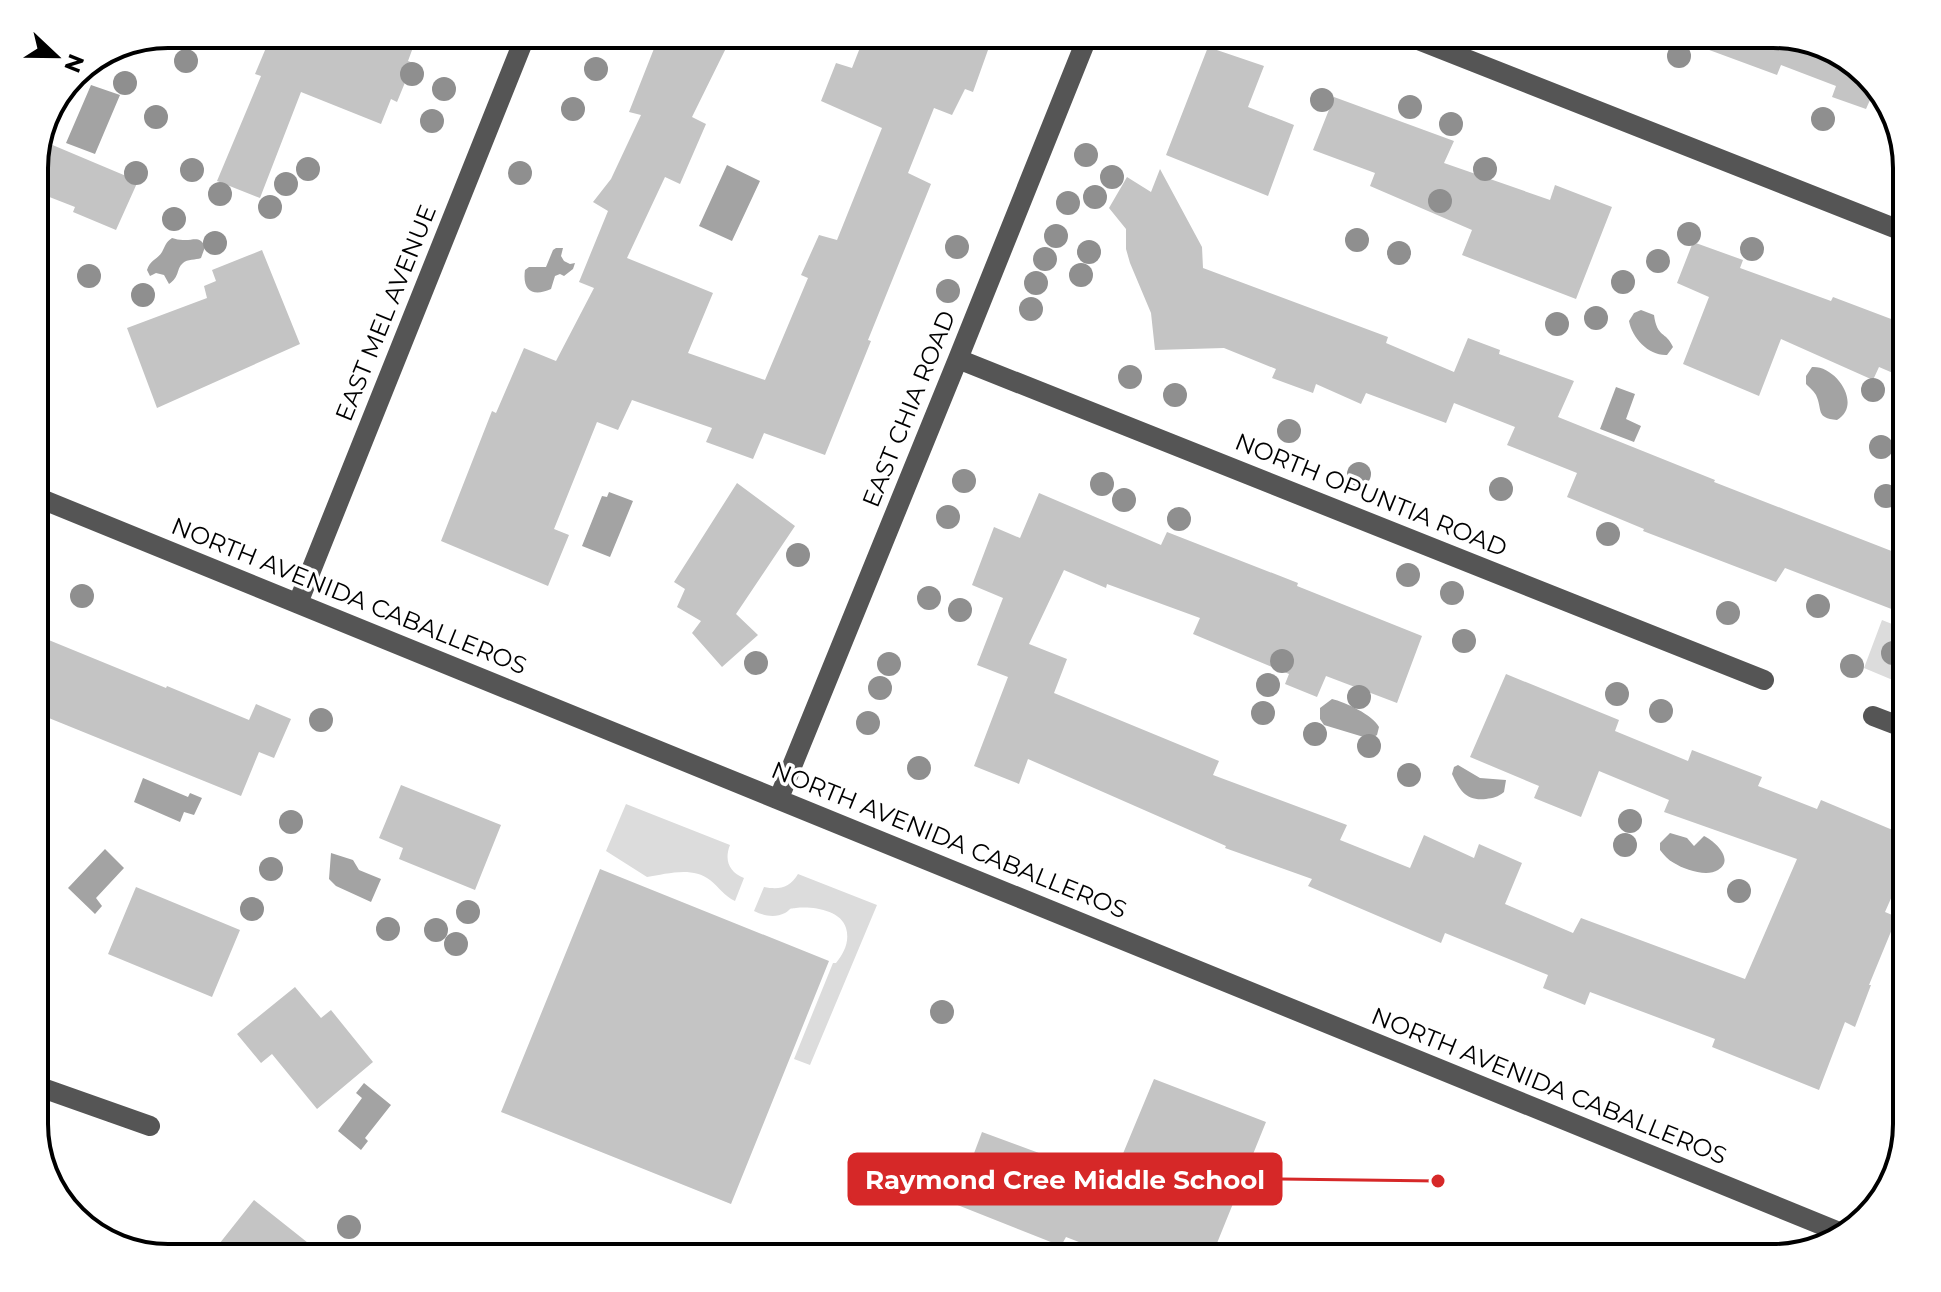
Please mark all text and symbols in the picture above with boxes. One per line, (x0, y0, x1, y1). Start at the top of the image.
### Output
north arrow (16, 16, 96, 96)
text: N (58, 50, 90, 77)
street label: EAST MEL AVENUE (329, 200, 442, 425)
street label: EAST CHIA ROAD (856, 306, 961, 511)
street label: NORTH OPUNTIA ROAD (1231, 427, 1511, 562)
street label: NORTH AVENIDA CABALLEROS (167, 511, 531, 680)
street label: NORTH AVENIDA CABALLEROS (767, 755, 1131, 924)
street label: NORTH AVENIDA CABALLEROS (1367, 1001, 1731, 1170)
callout: Raymond Cree Middle School (849, 1154, 1281, 1204)
text: Raymond Cree Middle School (865, 1164, 1265, 1196)

